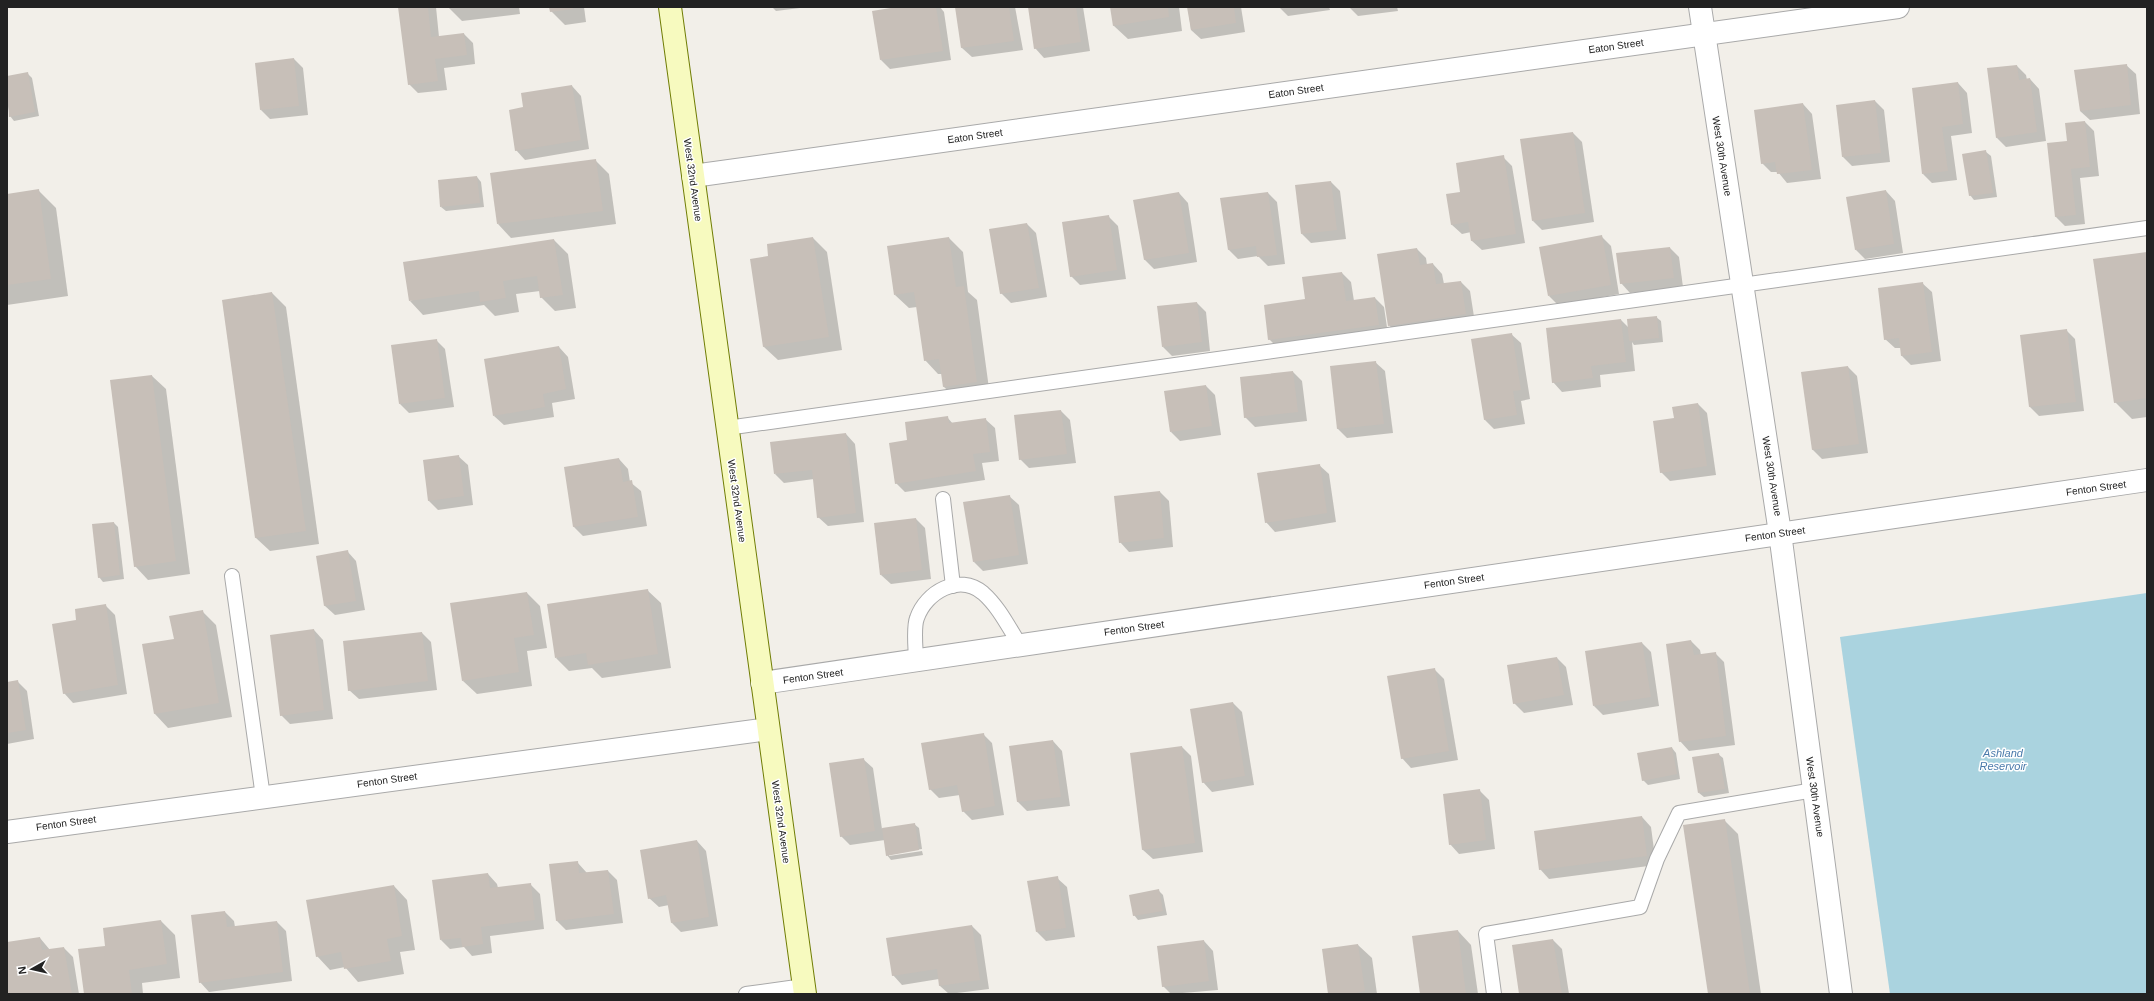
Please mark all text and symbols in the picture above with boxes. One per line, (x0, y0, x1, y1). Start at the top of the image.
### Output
street label: Eaton Street (1588, 37, 1645, 55)
street label: Eaton Street (1268, 82, 1325, 100)
street label: West 30th Avenue (1710, 115, 1734, 197)
street label: Eaton Street (947, 127, 1004, 145)
street label: West 32nd Avenue (682, 138, 704, 223)
street label: West 30th Avenue (1760, 435, 1784, 517)
street label: West 32nd Avenue (726, 459, 748, 544)
street label: Fenton Street (2065, 478, 2127, 498)
street label: Fenton Street (1744, 524, 1806, 544)
street label: Fenton Street (1423, 571, 1485, 591)
street label: Fenton Street (1103, 618, 1165, 638)
street label: Fenton Street (782, 666, 844, 686)
water label: Ashland Reservoir (1979, 747, 2028, 772)
street label: West 30th Avenue (1804, 756, 1826, 838)
street label: Fenton Street (356, 770, 418, 790)
street label: West 32nd Avenue (770, 780, 792, 865)
street label: Fenton Street (35, 813, 97, 833)
north arrow (12, 949, 52, 989)
text: N (16, 966, 29, 975)

